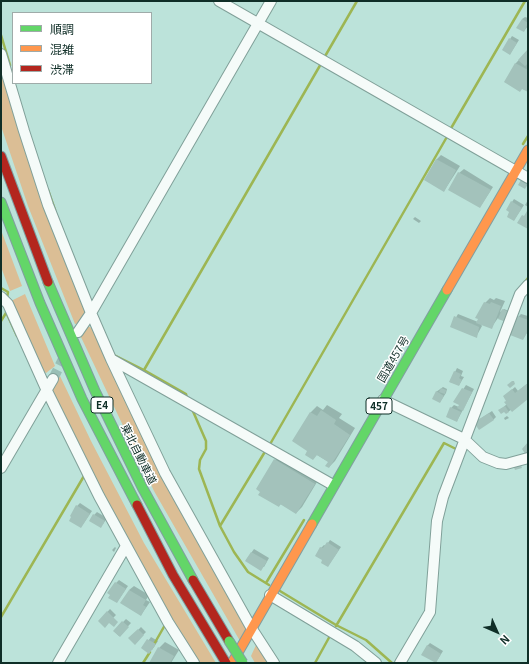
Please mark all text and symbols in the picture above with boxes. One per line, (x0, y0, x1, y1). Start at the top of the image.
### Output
legend (12, 12, 152, 84)
text: 順調 (50, 20, 74, 37)
text: 混雑 (50, 40, 74, 57)
text: 渋滞 (50, 60, 74, 77)
street label: 国道457号 (374, 333, 412, 385)
road number: E4 (91, 397, 113, 413)
road number: 457 (366, 398, 392, 414)
street label: 東北自動車道 (119, 421, 159, 487)
north arrow (477, 612, 517, 652)
text: N (497, 632, 514, 649)

